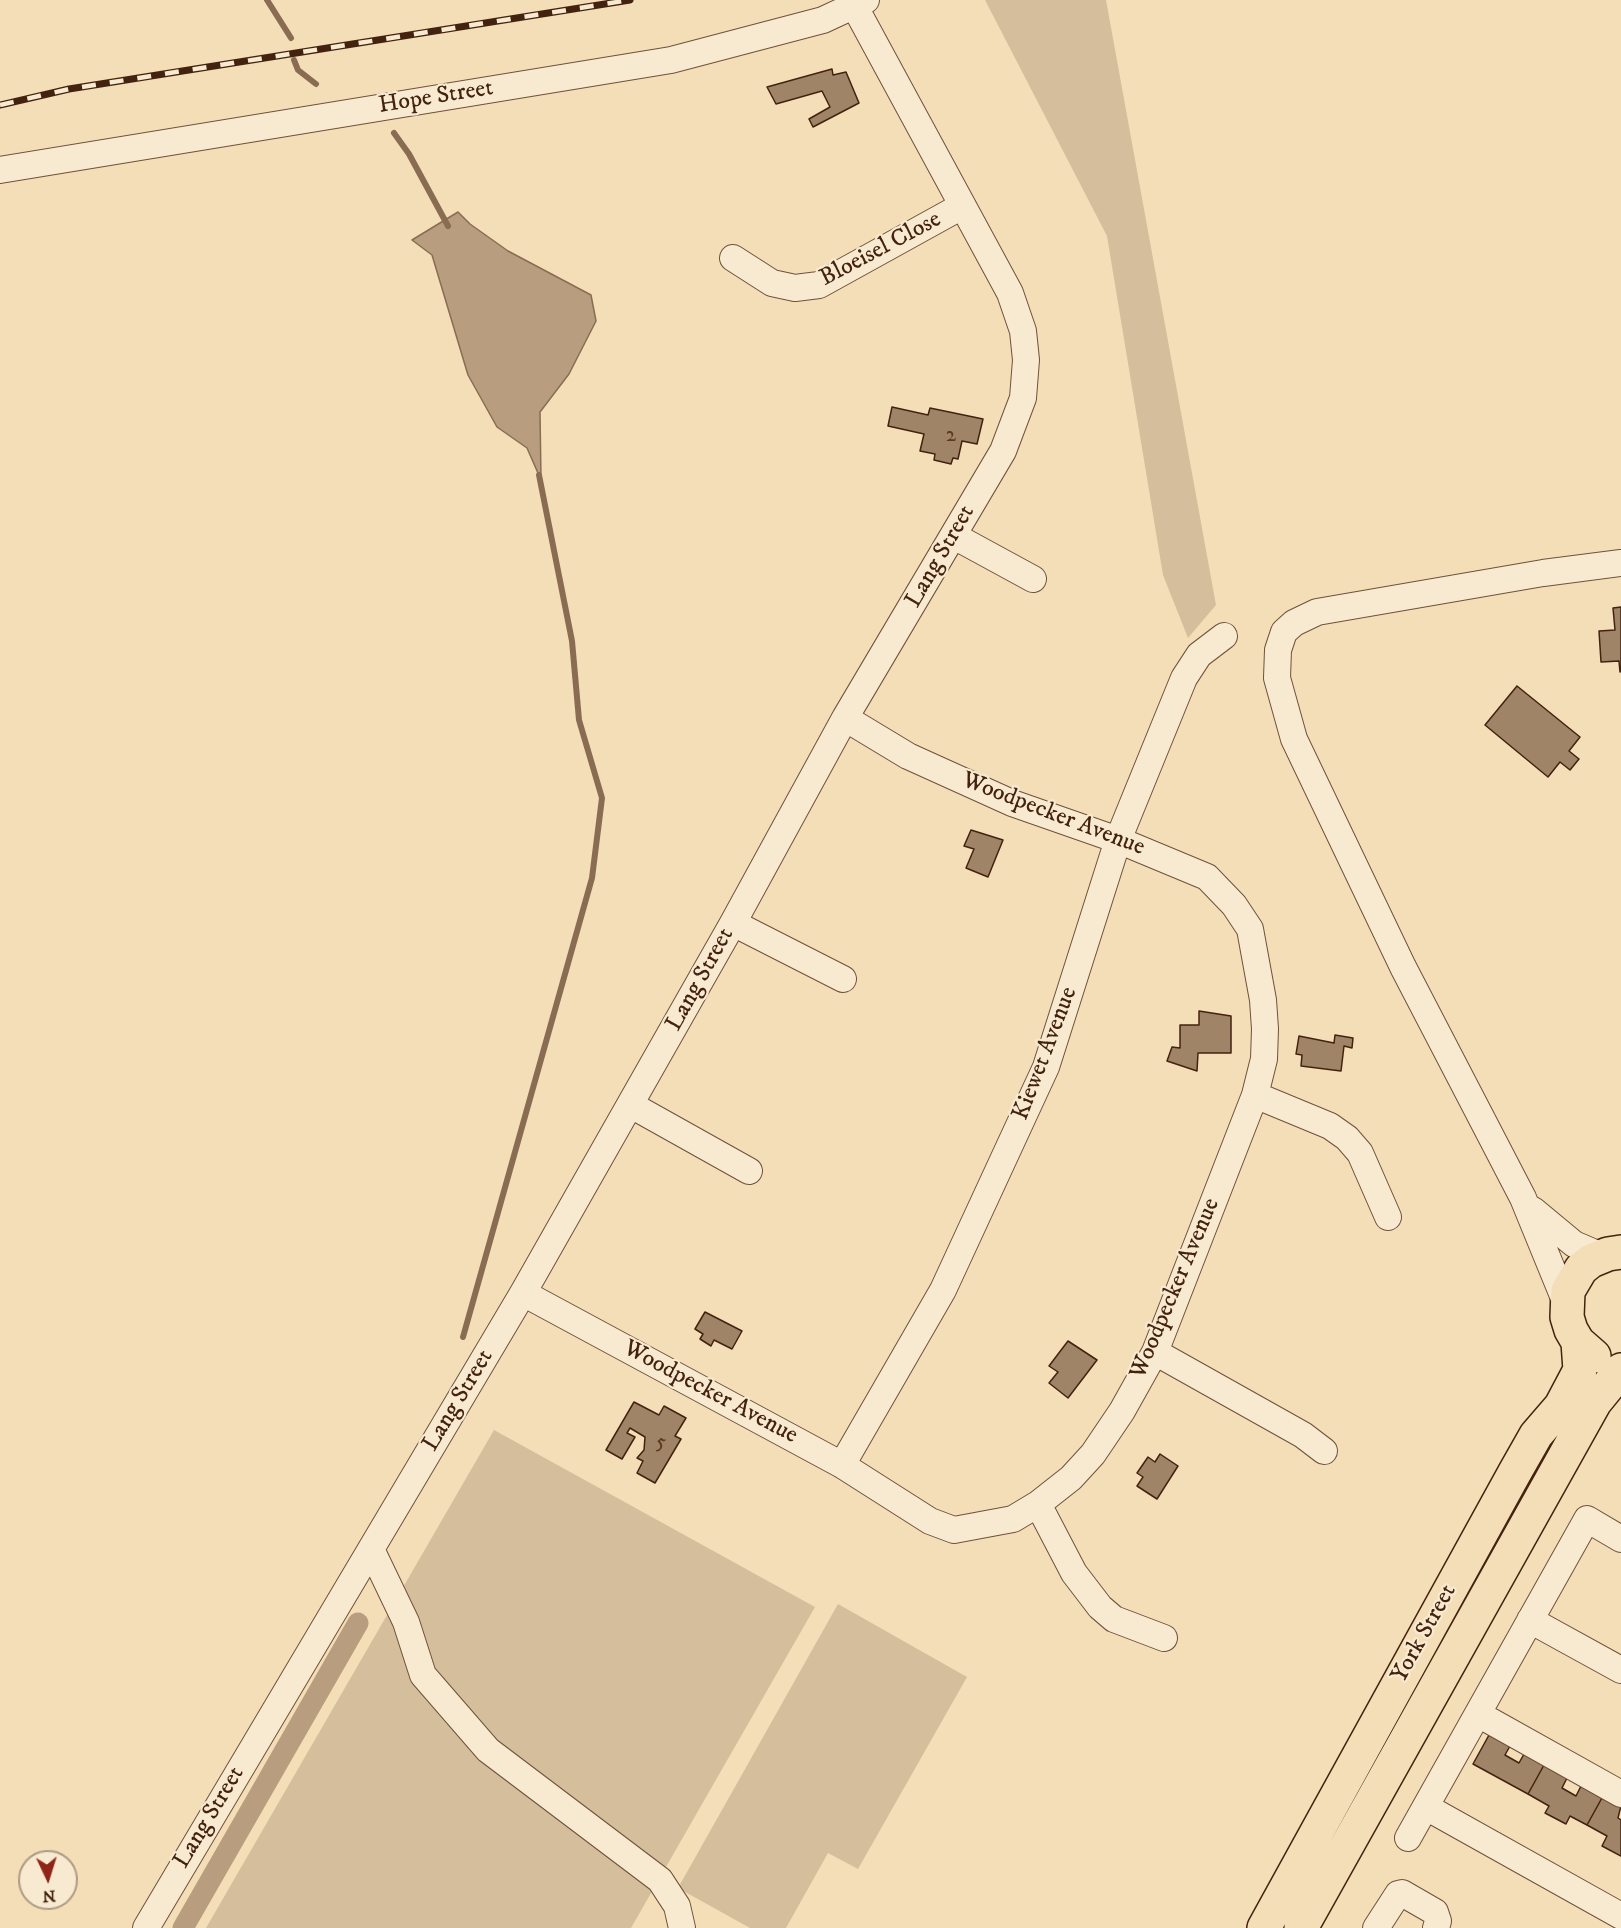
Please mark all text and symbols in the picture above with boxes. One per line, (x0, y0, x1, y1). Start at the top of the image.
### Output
street label: Hope Street (377, 75, 495, 121)
street label: Bloeisel Close (816, 206, 946, 294)
house number: 2 (946, 424, 956, 450)
street label: Lang Street (900, 501, 982, 613)
street label: Woodpecker Avenue (958, 767, 1148, 863)
street label: Lang Street (661, 923, 741, 1037)
street label: Kiewet Avenue (1007, 983, 1085, 1125)
street label: Woodpecker Avenue (1125, 1194, 1227, 1384)
street label: Woodpecker Avenue (618, 1335, 802, 1451)
street label: Lang Street (417, 1345, 501, 1457)
house number: 5 (656, 1431, 666, 1457)
street label: York Street (1386, 1580, 1464, 1688)
street label: Lang Street (168, 1762, 252, 1874)
north arrow (18, 1850, 78, 1910)
text: N (42, 1886, 56, 1906)

